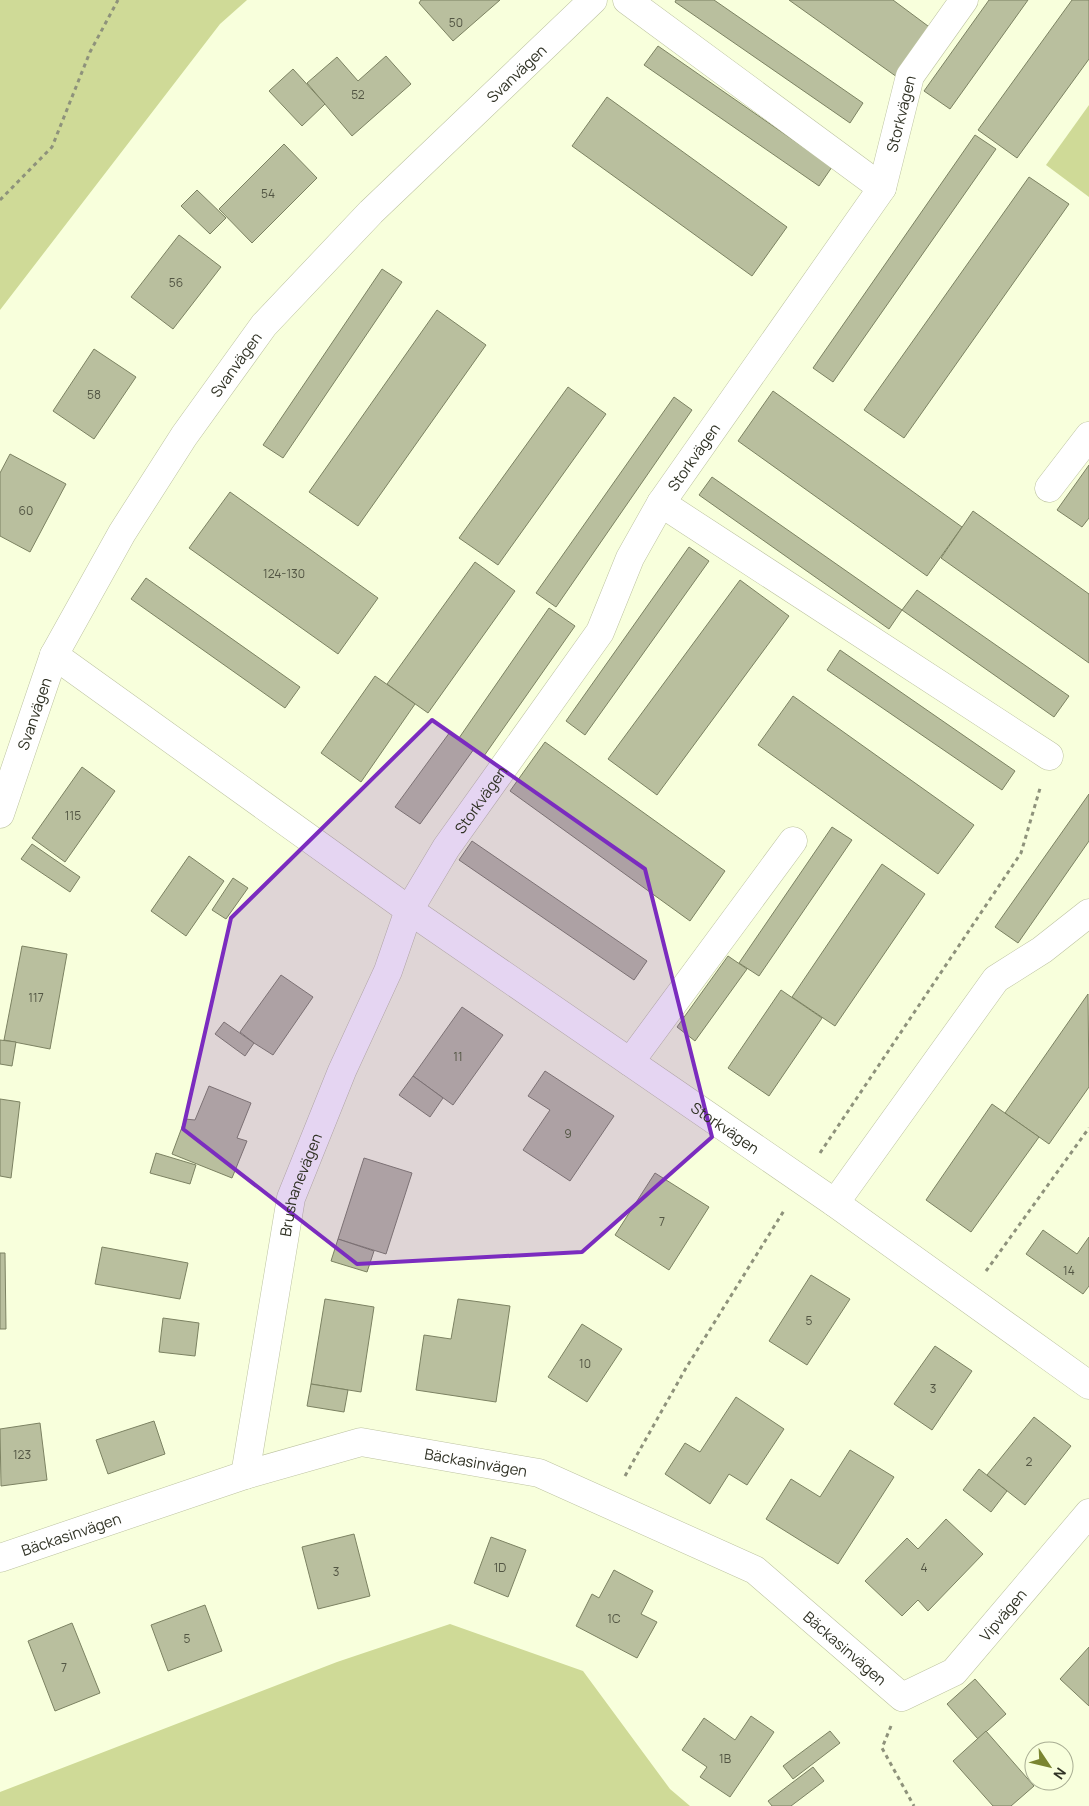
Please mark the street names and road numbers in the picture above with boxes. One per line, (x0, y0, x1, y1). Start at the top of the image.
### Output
street label: Svanvägen (482, 40, 551, 107)
street label: Storkvägen (881, 73, 920, 154)
street label: Svanvägen (205, 328, 266, 401)
street label: Storkvägen (662, 419, 725, 495)
street label: Svanvägen (12, 674, 56, 753)
street label: Storkvägen (449, 761, 512, 838)
street label: Storkvägen (687, 1097, 764, 1159)
street label: Brushanevägen (274, 1130, 327, 1238)
street label: Bäckasinvägen (423, 1443, 529, 1481)
street label: Bäckasinvägen (18, 1507, 124, 1561)
street label: Vipvägen (974, 1584, 1031, 1645)
street label: Bäckasinvägen (799, 1606, 891, 1690)

